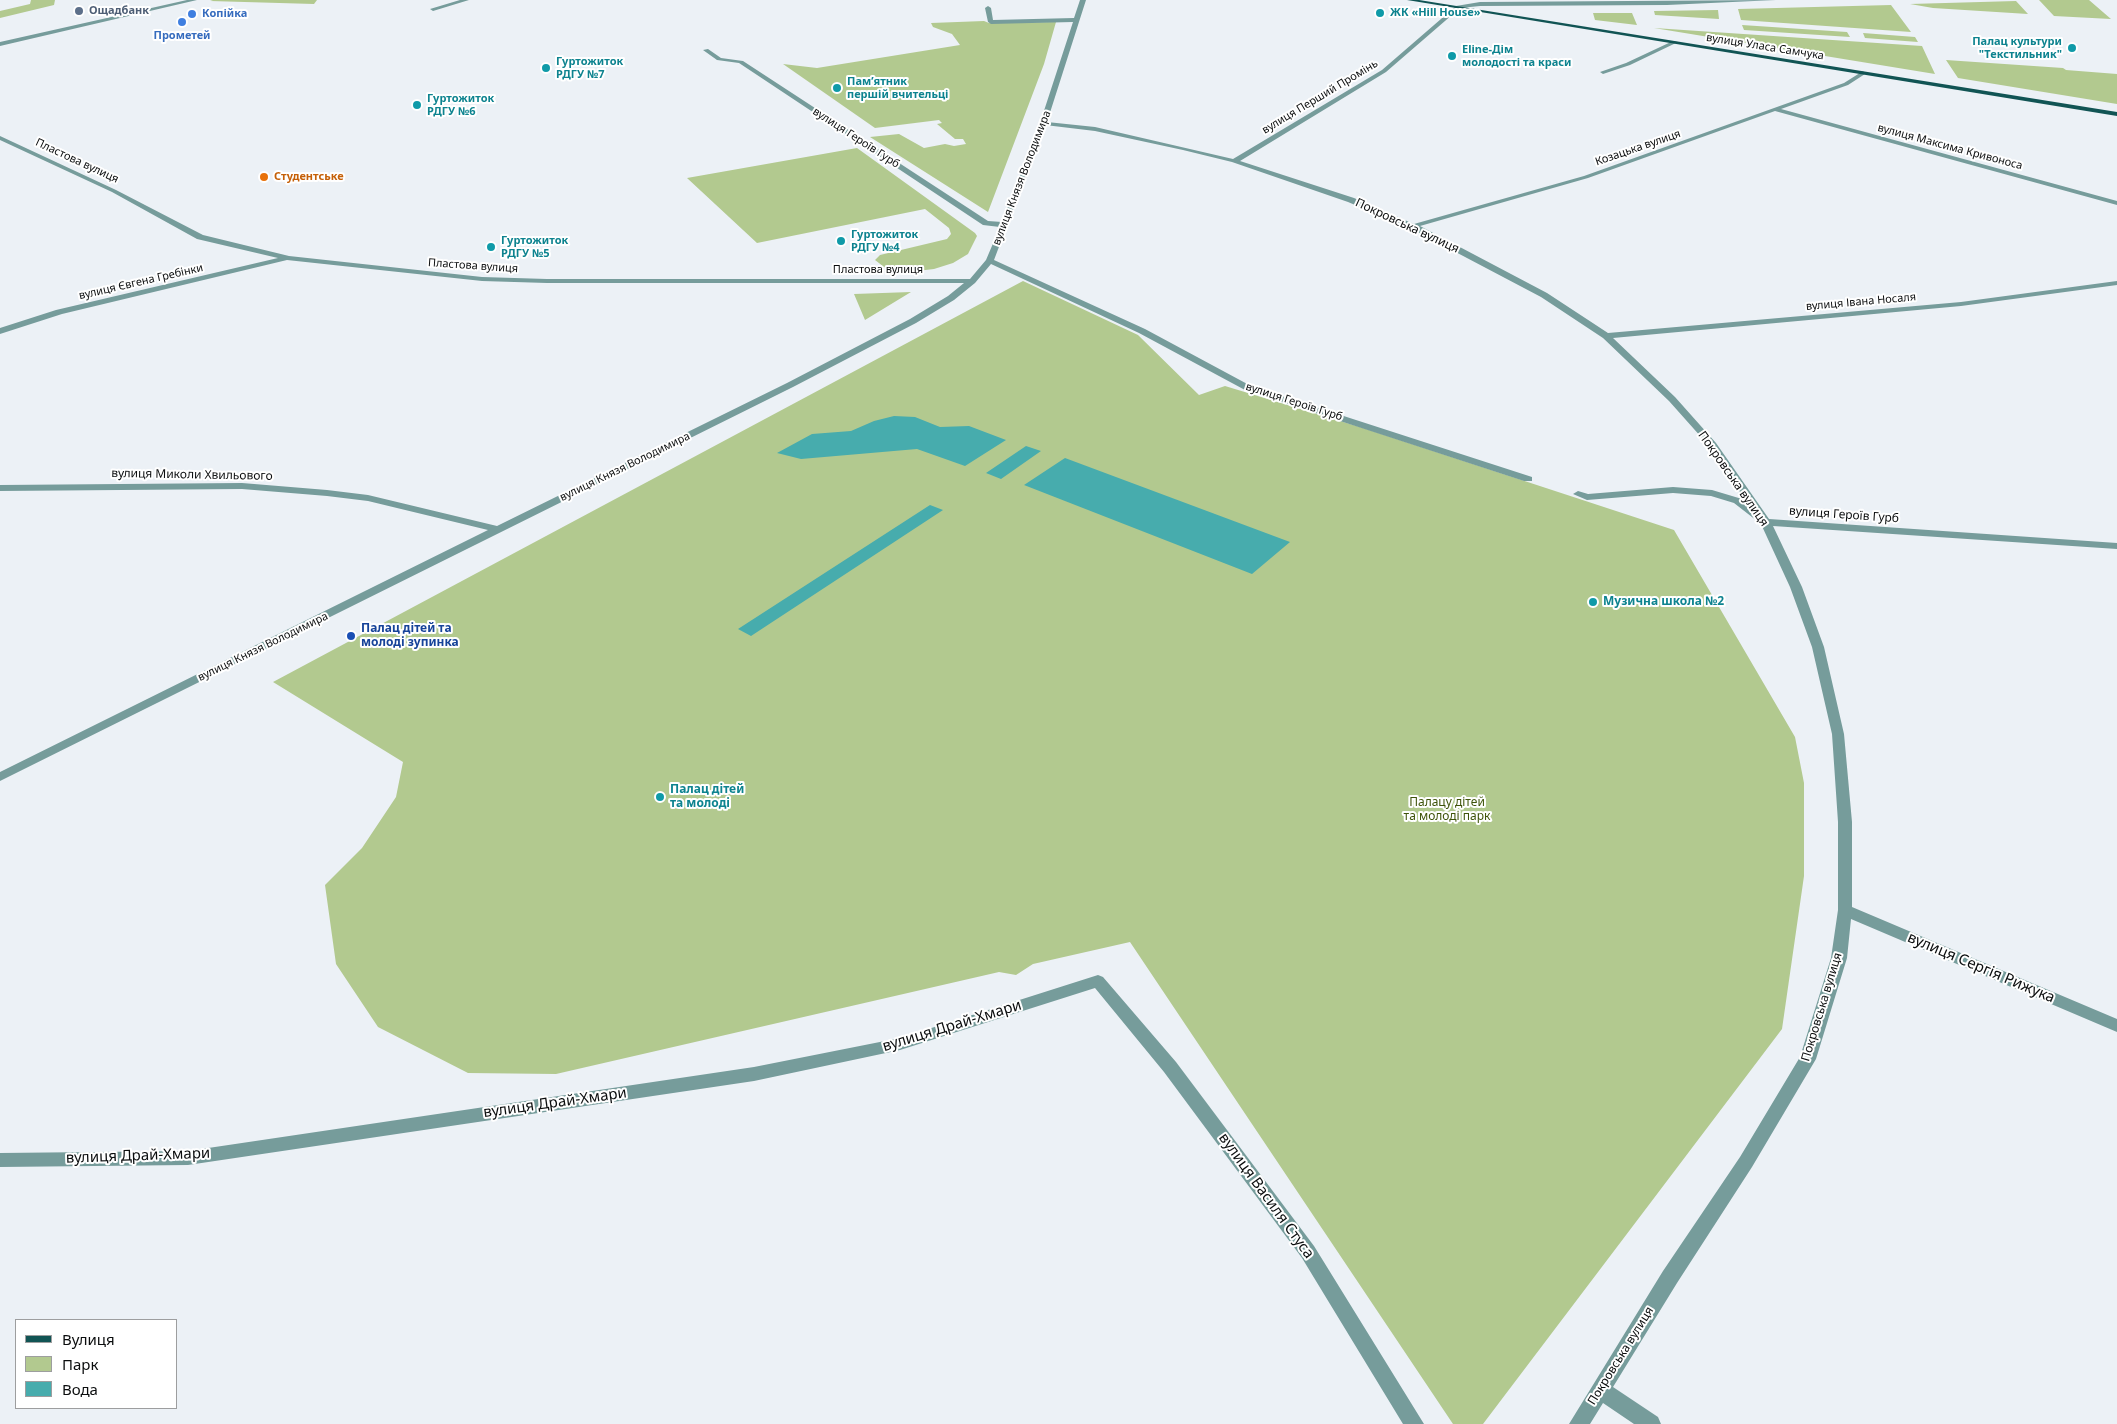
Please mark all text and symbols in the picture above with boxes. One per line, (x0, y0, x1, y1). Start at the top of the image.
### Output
place label: Ощадбанк (89, 4, 149, 18)
marker: Ощадбанк (73, 5, 85, 17)
place label: ЖК «Hill House» (1390, 6, 1481, 20)
place label: Копійка (202, 7, 247, 21)
marker: ЖК «Hill House» (1374, 7, 1386, 19)
marker: Копійка (186, 8, 198, 20)
marker: Прометей (176, 16, 188, 28)
place label: Прометей (153, 29, 211, 43)
street label: вулиця Уласа Самчука (1705, 31, 1825, 63)
place label: Палац культури "Текстильник" (1972, 35, 2062, 61)
marker: Палац культури "Текстильник" (2066, 42, 2078, 54)
place label: Eline-Дім молодості та краси (1462, 43, 1571, 69)
marker: Eline-Дім молодості та краси (1446, 50, 1458, 62)
place label: Гуртожиток РДГУ №7 (556, 55, 623, 81)
street label: вулиця Перший Промінь (1260, 57, 1380, 137)
marker: Гуртожиток РДГУ №7 (540, 62, 552, 74)
place label: Пам’ятник першій вчительці (847, 75, 948, 101)
marker: Пам’ятник першій вчительці (831, 82, 843, 94)
place label: Гуртожиток РДГУ №6 (427, 92, 494, 118)
marker: Гуртожиток РДГУ №6 (411, 99, 423, 111)
street label: вулиця Героїв Гурб (810, 105, 902, 171)
street label: вулиця Князя Володимира (990, 109, 1054, 247)
street label: вулиця Максима Кривоноса (1876, 121, 2024, 173)
street label: Козацька вулиця (1594, 127, 1682, 169)
street label: Пластова вулиця (33, 136, 121, 186)
place label: Студентське (274, 170, 344, 184)
marker: Студентське (258, 171, 270, 183)
street label: Покровська вулиця (1353, 196, 1461, 256)
place label: Гуртожиток РДГУ №4 (851, 228, 918, 254)
place label: Гуртожиток РДГУ №5 (501, 234, 568, 260)
marker: Гуртожиток РДГУ №4 (835, 235, 847, 247)
marker: Гуртожиток РДГУ №5 (485, 241, 497, 253)
street label: Пластова вулиця (428, 256, 518, 276)
street label: вулиця Євгена Гребінки (78, 261, 204, 303)
street label: Пластова вулиця (833, 263, 923, 277)
street label: вулиця Івана Носаля (1805, 291, 1917, 313)
street label: вулиця Героїв Гурб (1244, 380, 1344, 424)
street label: Покровська вулиця (1695, 429, 1771, 529)
street label: вулиця Князя Володимира (558, 430, 692, 504)
street label: вулиця Миколи Хвильового (111, 466, 273, 484)
street label: вулиця Героїв Гурб (1789, 504, 1899, 526)
place label: Музична школа №2 (1603, 595, 1724, 609)
marker: Музична школа №2 (1587, 596, 1599, 608)
street label: вулиця Князя Володимира (196, 610, 330, 684)
place label: Палац дітей та молоді зупинка (361, 622, 459, 650)
marker: Палац дітей та молоді зупинка (345, 630, 357, 642)
place label: Палац дітей та молоді (670, 783, 744, 811)
marker: Палац дітей та молоді (654, 791, 666, 803)
park label: Палацу дітей та молоді парк (1404, 796, 1490, 824)
street label: вулиця Сергія Рижука (1905, 929, 2057, 1007)
street label: Покровська вулиця (1799, 951, 1845, 1063)
street label: вулиця Драй-Хмари (880, 996, 1024, 1056)
street label: вулиця Драй-Хмари (482, 1084, 628, 1122)
street label: вулиця Василя Стуса (1214, 1130, 1318, 1262)
street label: вулиця Драй-Хмари (65, 1144, 211, 1168)
street label: Покровська вулиця (1585, 1304, 1657, 1408)
legend (15, 1319, 178, 1409)
text: Вулиця (62, 1329, 115, 1349)
text: Парк (62, 1354, 98, 1374)
text: Вода (62, 1379, 98, 1399)

